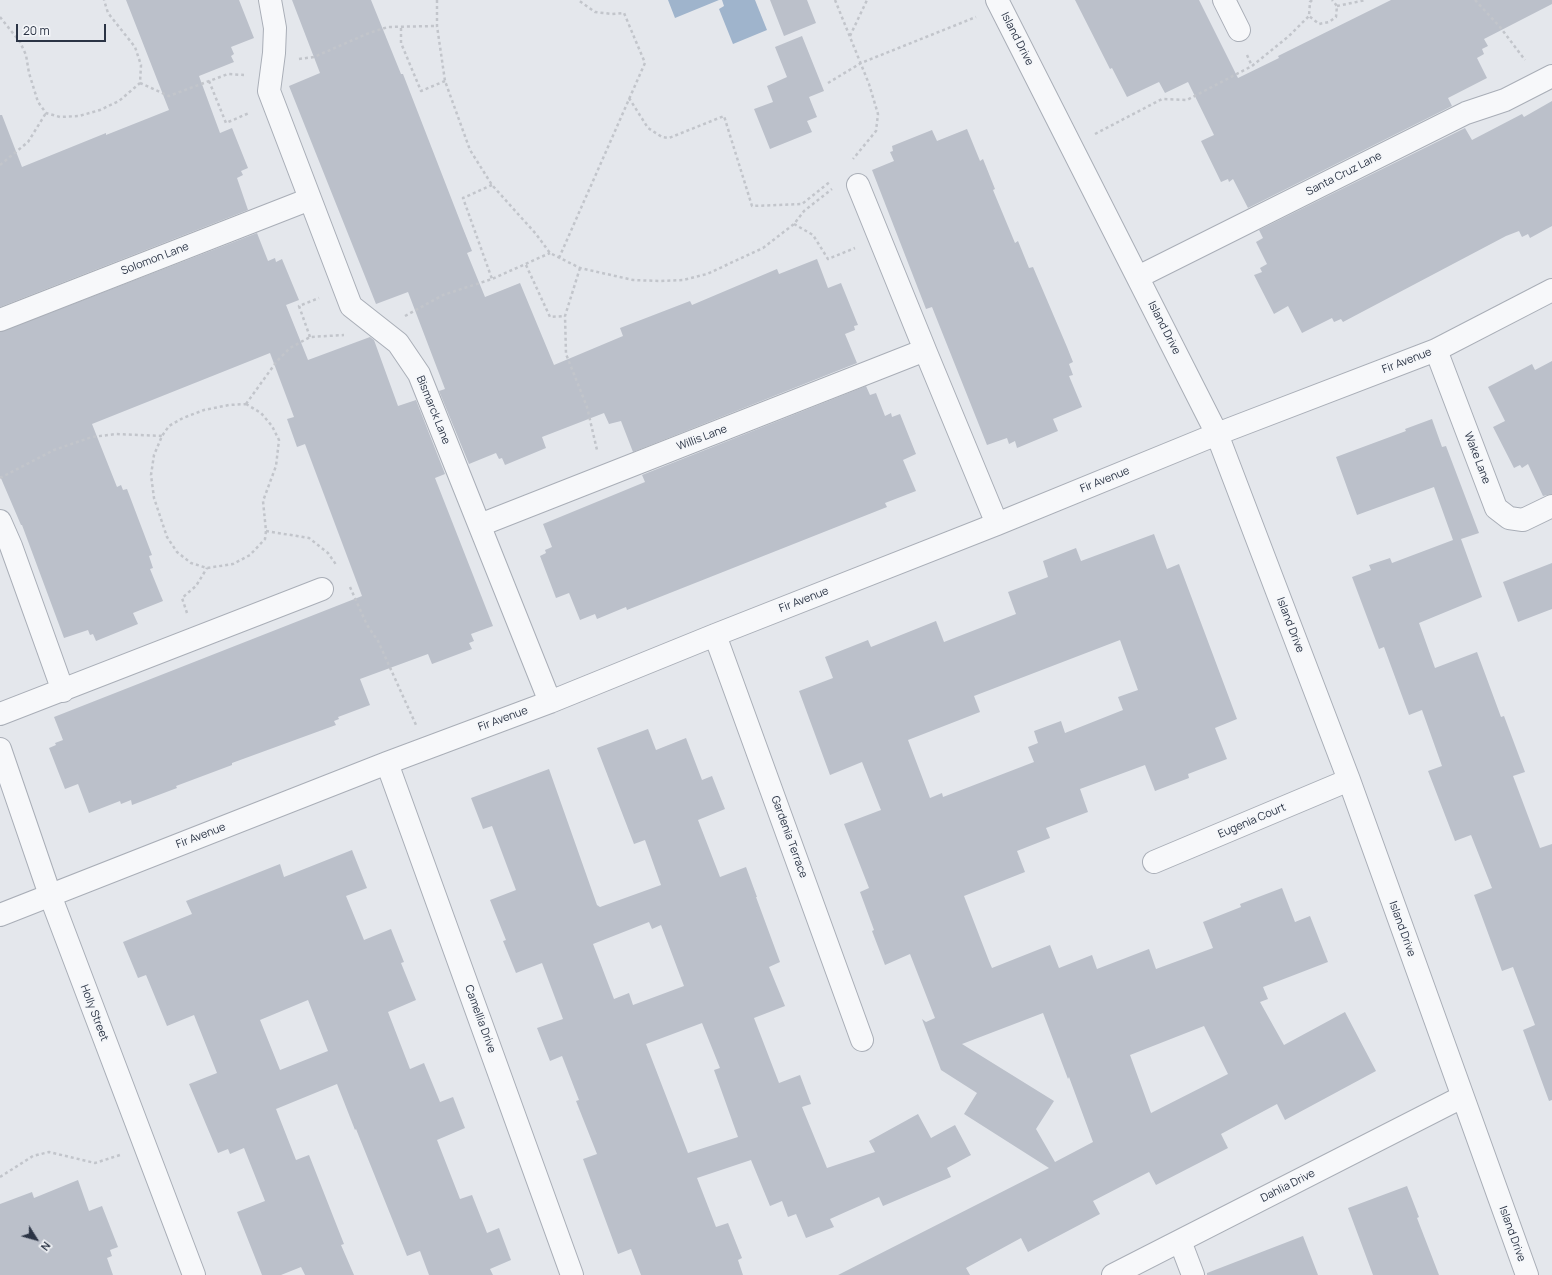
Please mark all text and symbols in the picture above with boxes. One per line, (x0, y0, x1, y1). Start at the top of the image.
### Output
street label: Island Drive (998, 10, 1036, 68)
scale bar (18, 16, 108, 42)
text: 20 m (23, 22, 50, 39)
street label: Santa Cruz Lane (1304, 149, 1384, 199)
street label: Solomon Lane (119, 240, 191, 278)
street label: Island Drive (1145, 299, 1183, 357)
street label: Fir Avenue (1380, 346, 1434, 376)
street label: Bismarck Lane (413, 374, 453, 446)
street label: Willis Lane (675, 422, 729, 454)
street label: Wake Lane (1461, 430, 1493, 486)
street label: Fir Avenue (1078, 464, 1132, 496)
street label: Fir Avenue (777, 585, 831, 615)
street label: Island Drive (1273, 596, 1307, 654)
street label: Fir Avenue (476, 704, 530, 734)
street label: Gardenia Terrace (768, 794, 810, 880)
street label: Eugenia Court (1216, 801, 1288, 841)
street label: Fir Avenue (174, 821, 228, 851)
street label: Island Drive (1386, 900, 1418, 958)
street label: Holly Street (77, 983, 111, 1043)
street label: Camellia Drive (462, 983, 498, 1055)
street label: Dahlia Drive (1259, 1167, 1317, 1205)
street label: Island Drive (1496, 1205, 1528, 1263)
north arrow (16, 1219, 56, 1259)
text: N (38, 1239, 54, 1254)

